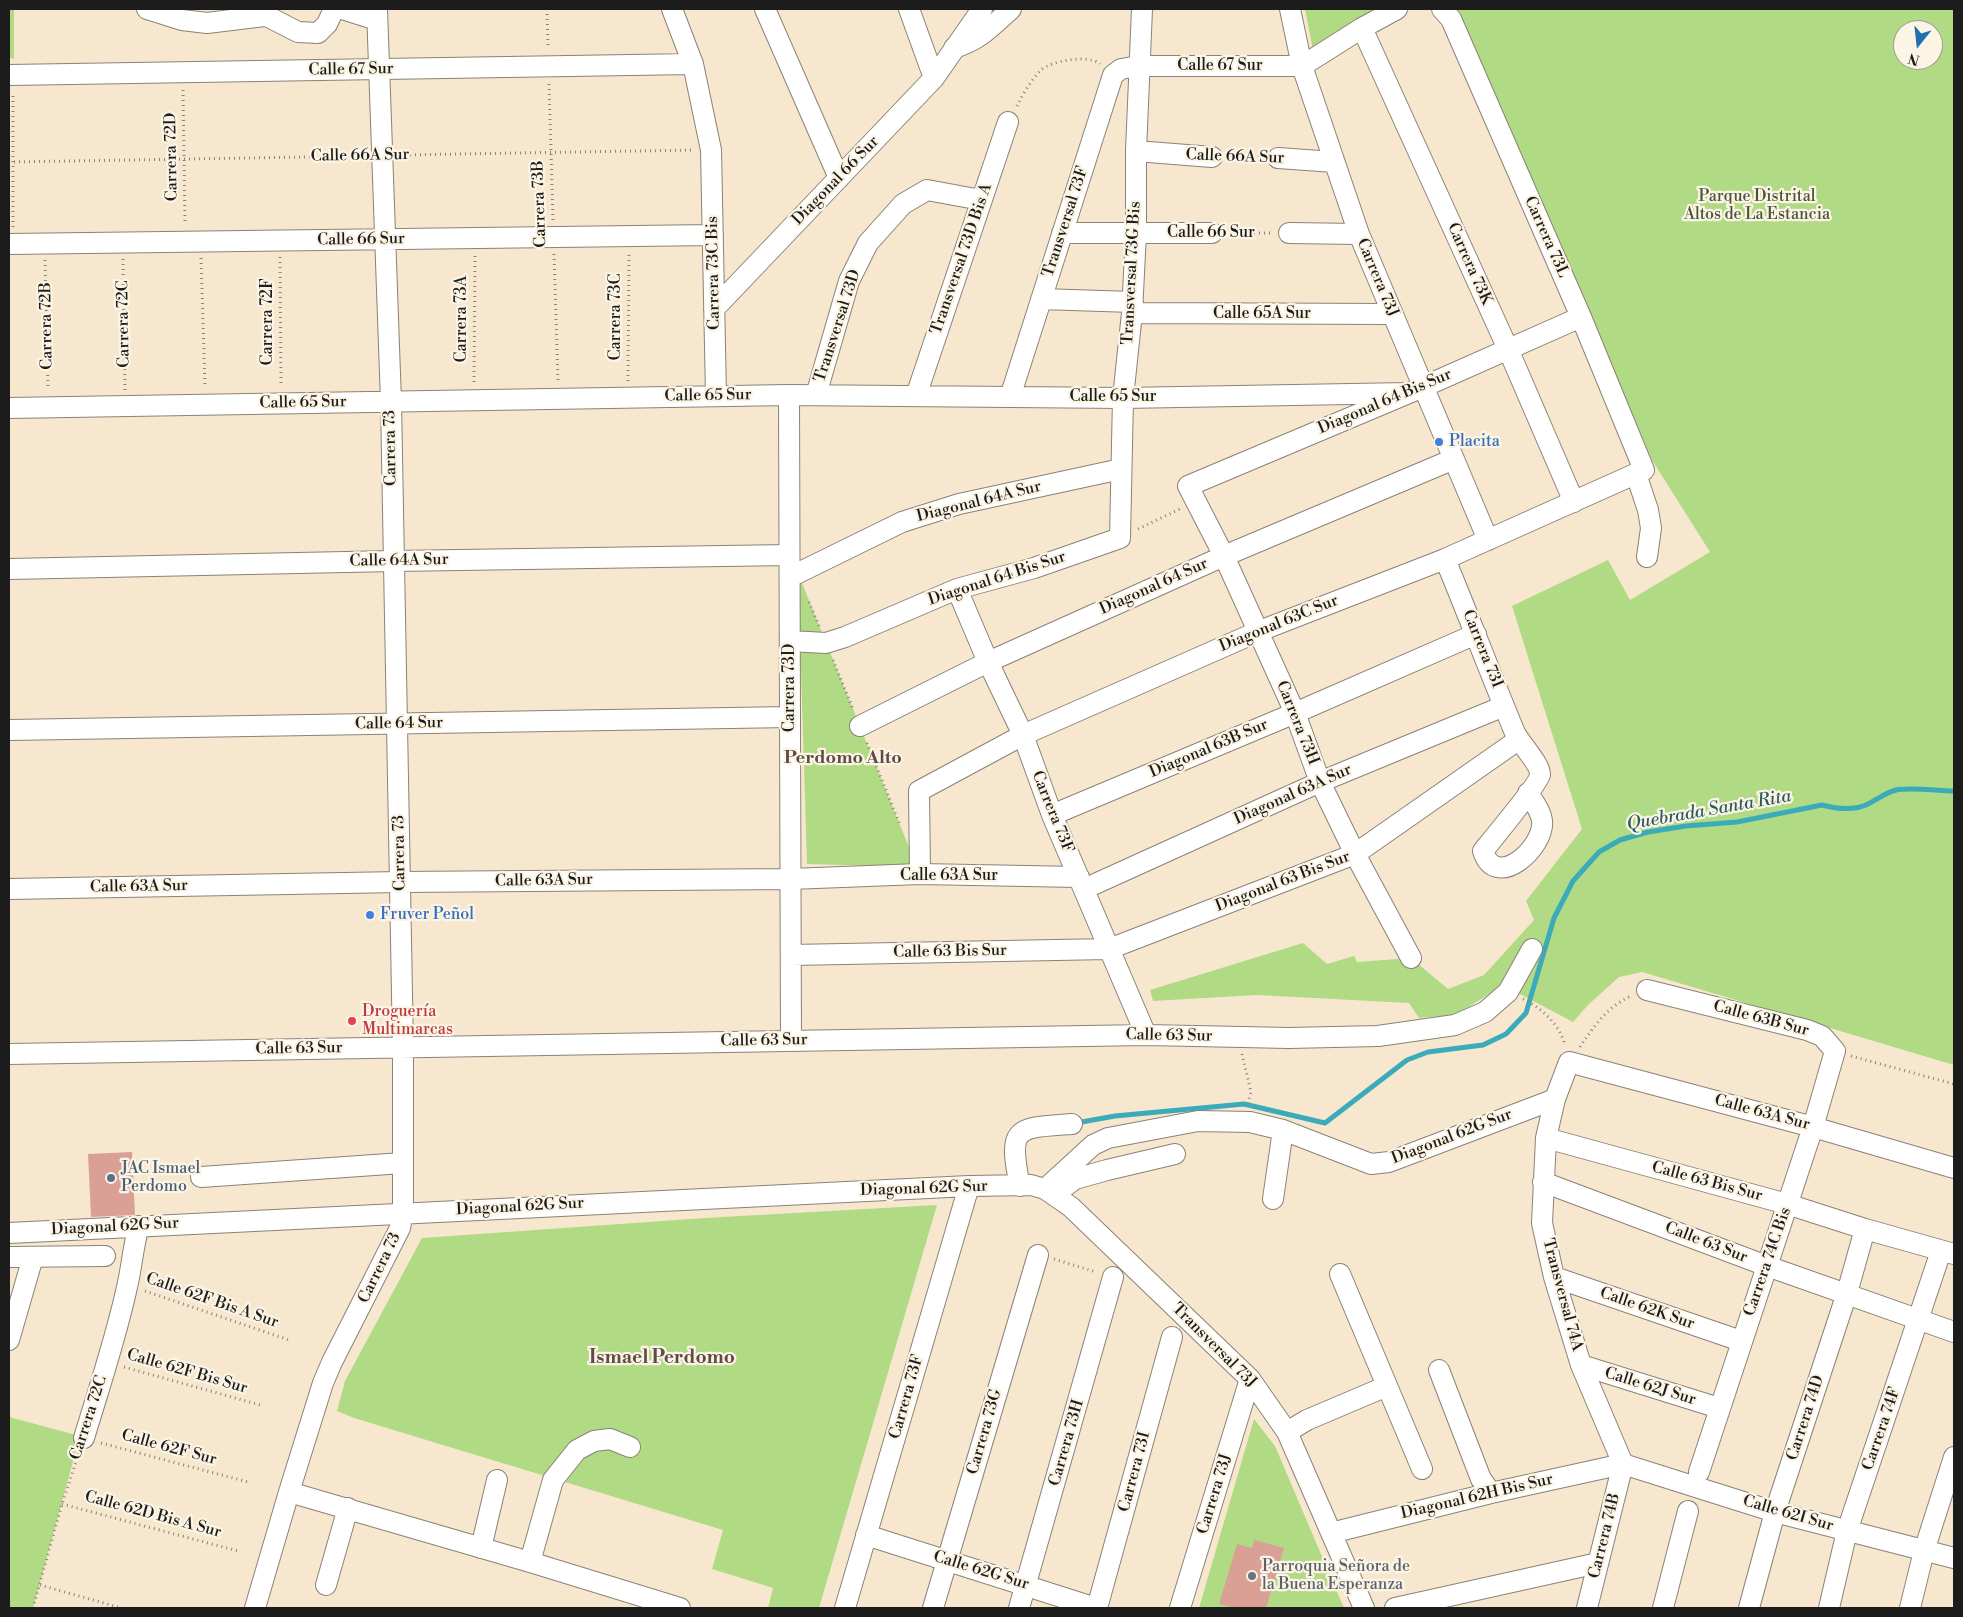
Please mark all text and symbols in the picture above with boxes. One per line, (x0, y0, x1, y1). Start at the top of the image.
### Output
north arrow (1893, 20, 1943, 70)
text: N (1906, 48, 1922, 69)
street label: Calle 67 Sur (1177, 56, 1263, 76)
street label: Calle 67 Sur (308, 60, 394, 80)
street label: Carrera 72D (162, 112, 182, 202)
street label: Diagonal 66 Sur (789, 132, 883, 230)
street label: Calle 66A Sur (310, 146, 410, 166)
street label: Calle 66A Sur (1185, 146, 1285, 168)
street label: Carrera 73B (529, 160, 551, 248)
street label: Transversal 73F (1039, 164, 1093, 280)
street label: Transversal 73D Bis A (927, 181, 997, 337)
park label: Parque Distrital Altos de La Estancia (1684, 187, 1830, 225)
street label: Carrera 73L (1520, 193, 1572, 281)
street label: Transversal 73G Bis (1119, 201, 1145, 345)
street label: Carrera 73C Bis (703, 216, 725, 330)
street label: Carrera 73K (1442, 220, 1496, 308)
street label: Calle 66 Sur (1167, 223, 1255, 243)
street label: Calle 66 Sur (317, 230, 405, 250)
street label: Carrera 73J (1352, 236, 1402, 320)
street label: Transversal 73D (811, 267, 865, 385)
street label: Carrera 73C (606, 273, 626, 361)
street label: Carrera 73A (452, 275, 472, 363)
street label: Carrera 72F (258, 279, 278, 365)
street label: Carrera 72C (114, 280, 134, 368)
street label: Carrera 72B (37, 282, 57, 370)
street label: Calle 65A Sur (1213, 304, 1311, 324)
street label: Diagonal 64 Bis Sur (1315, 365, 1455, 439)
street label: Calle 65 Sur (664, 386, 752, 406)
street label: Calle 65 Sur (1070, 387, 1156, 407)
street label: Calle 65 Sur (259, 393, 347, 413)
street label: Carrera 73 (381, 410, 401, 486)
place label: Placita (1449, 432, 1500, 452)
marker: Placita (1433, 436, 1445, 448)
street label: Diagonal 64A Sur (915, 477, 1043, 527)
street label: Diagonal 64 Bis Sur (926, 548, 1068, 610)
street label: Calle 64A Sur (349, 551, 449, 571)
street label: Diagonal 64 Sur (1097, 554, 1211, 620)
street label: Diagonal 63C Sur (1217, 591, 1341, 657)
street label: Carrera 73I (1458, 607, 1506, 691)
street label: Carrera 73D (780, 644, 800, 732)
street label: Carrera 73H (1271, 678, 1323, 768)
street label: Calle 64 Sur (355, 714, 443, 734)
street label: Diagonal 63B Sur (1147, 715, 1271, 783)
district label: Perdomo Alto (784, 748, 902, 770)
street label: Diagonal 63A Sur (1231, 760, 1355, 830)
street label: Carrera 73F (1027, 768, 1077, 856)
water label: Quebrada Santa Rita (1625, 786, 1793, 836)
street label: Carrera 73 (390, 815, 410, 891)
street label: Diagonal 63 Bis Sur (1213, 847, 1353, 917)
street label: Calle 63A Sur (900, 866, 998, 886)
street label: Calle 63A Sur (495, 871, 593, 891)
street label: Calle 63A Sur (90, 877, 188, 897)
place label: Fruver Peñol (380, 905, 474, 925)
marker: Fruver Peñol (364, 909, 376, 921)
street label: Calle 63 Bis Sur (893, 941, 1007, 963)
street label: Calle 63B Sur (1711, 997, 1811, 1041)
place label: Droguería Multimarcas (362, 1002, 453, 1040)
marker: Droguería Multimarcas (346, 1015, 358, 1027)
street label: Calle 63 Sur (1125, 1026, 1213, 1046)
street label: Calle 63 Sur (720, 1031, 808, 1051)
street label: Calle 63 Sur (255, 1039, 343, 1059)
street label: Calle 63A Sur (1712, 1091, 1812, 1135)
street label: Diagonal 62G Sur (1389, 1105, 1515, 1169)
street label: Calle 63 Bis Sur (1650, 1158, 1764, 1206)
place label: JAC Ismael Perdomo (121, 1159, 200, 1197)
marker: JAC Ismael Perdomo (105, 1172, 117, 1184)
street label: Diagonal 62G Sur (860, 1177, 988, 1201)
street label: Diagonal 62G Sur (456, 1194, 584, 1220)
street label: Carrera 74C Bis (1740, 1205, 1796, 1319)
street label: Diagonal 62G Sur (51, 1214, 179, 1240)
street label: Calle 63 Sur (1662, 1218, 1750, 1268)
street label: Carrera 73 (355, 1230, 405, 1306)
street label: Transversal 74A (1538, 1237, 1586, 1353)
street label: Calle 62F Bis A Sur (143, 1269, 281, 1333)
street label: Calle 62K Sur (1597, 1284, 1697, 1334)
street label: Transversal 73J (1167, 1299, 1261, 1393)
street label: Calle 62F Bis Sur (124, 1346, 250, 1398)
district label: Ismael Perdomo (589, 1347, 735, 1369)
street label: Carrera 73F (886, 1353, 928, 1441)
street label: Calle 62J Sur (1602, 1364, 1698, 1410)
street label: Carrera 72C (66, 1373, 112, 1463)
street label: Carrera 74D (1783, 1373, 1829, 1463)
street label: Carrera 74F (1859, 1385, 1905, 1473)
street label: Carrera 73G (964, 1387, 1006, 1477)
street label: Carrera 73H (1046, 1398, 1088, 1488)
street label: Calle 62F Sur (119, 1426, 219, 1470)
street label: Carrera 73I (1115, 1430, 1155, 1514)
street label: Carrera 73J (1194, 1451, 1236, 1537)
street label: Diagonal 62H Bis Sur (1399, 1470, 1555, 1524)
street label: Calle 62D Bis A Sur (83, 1488, 223, 1542)
street label: Carrera 74B (1585, 1491, 1625, 1581)
street label: Calle 62I Sur (1740, 1492, 1836, 1536)
street label: Calle 62G Sur (931, 1547, 1031, 1595)
place label: Parroquia Señora de la Buena Esperanza (1262, 1557, 1410, 1595)
marker: Parroquia Señora de la Buena Esperanza (1246, 1570, 1258, 1582)

